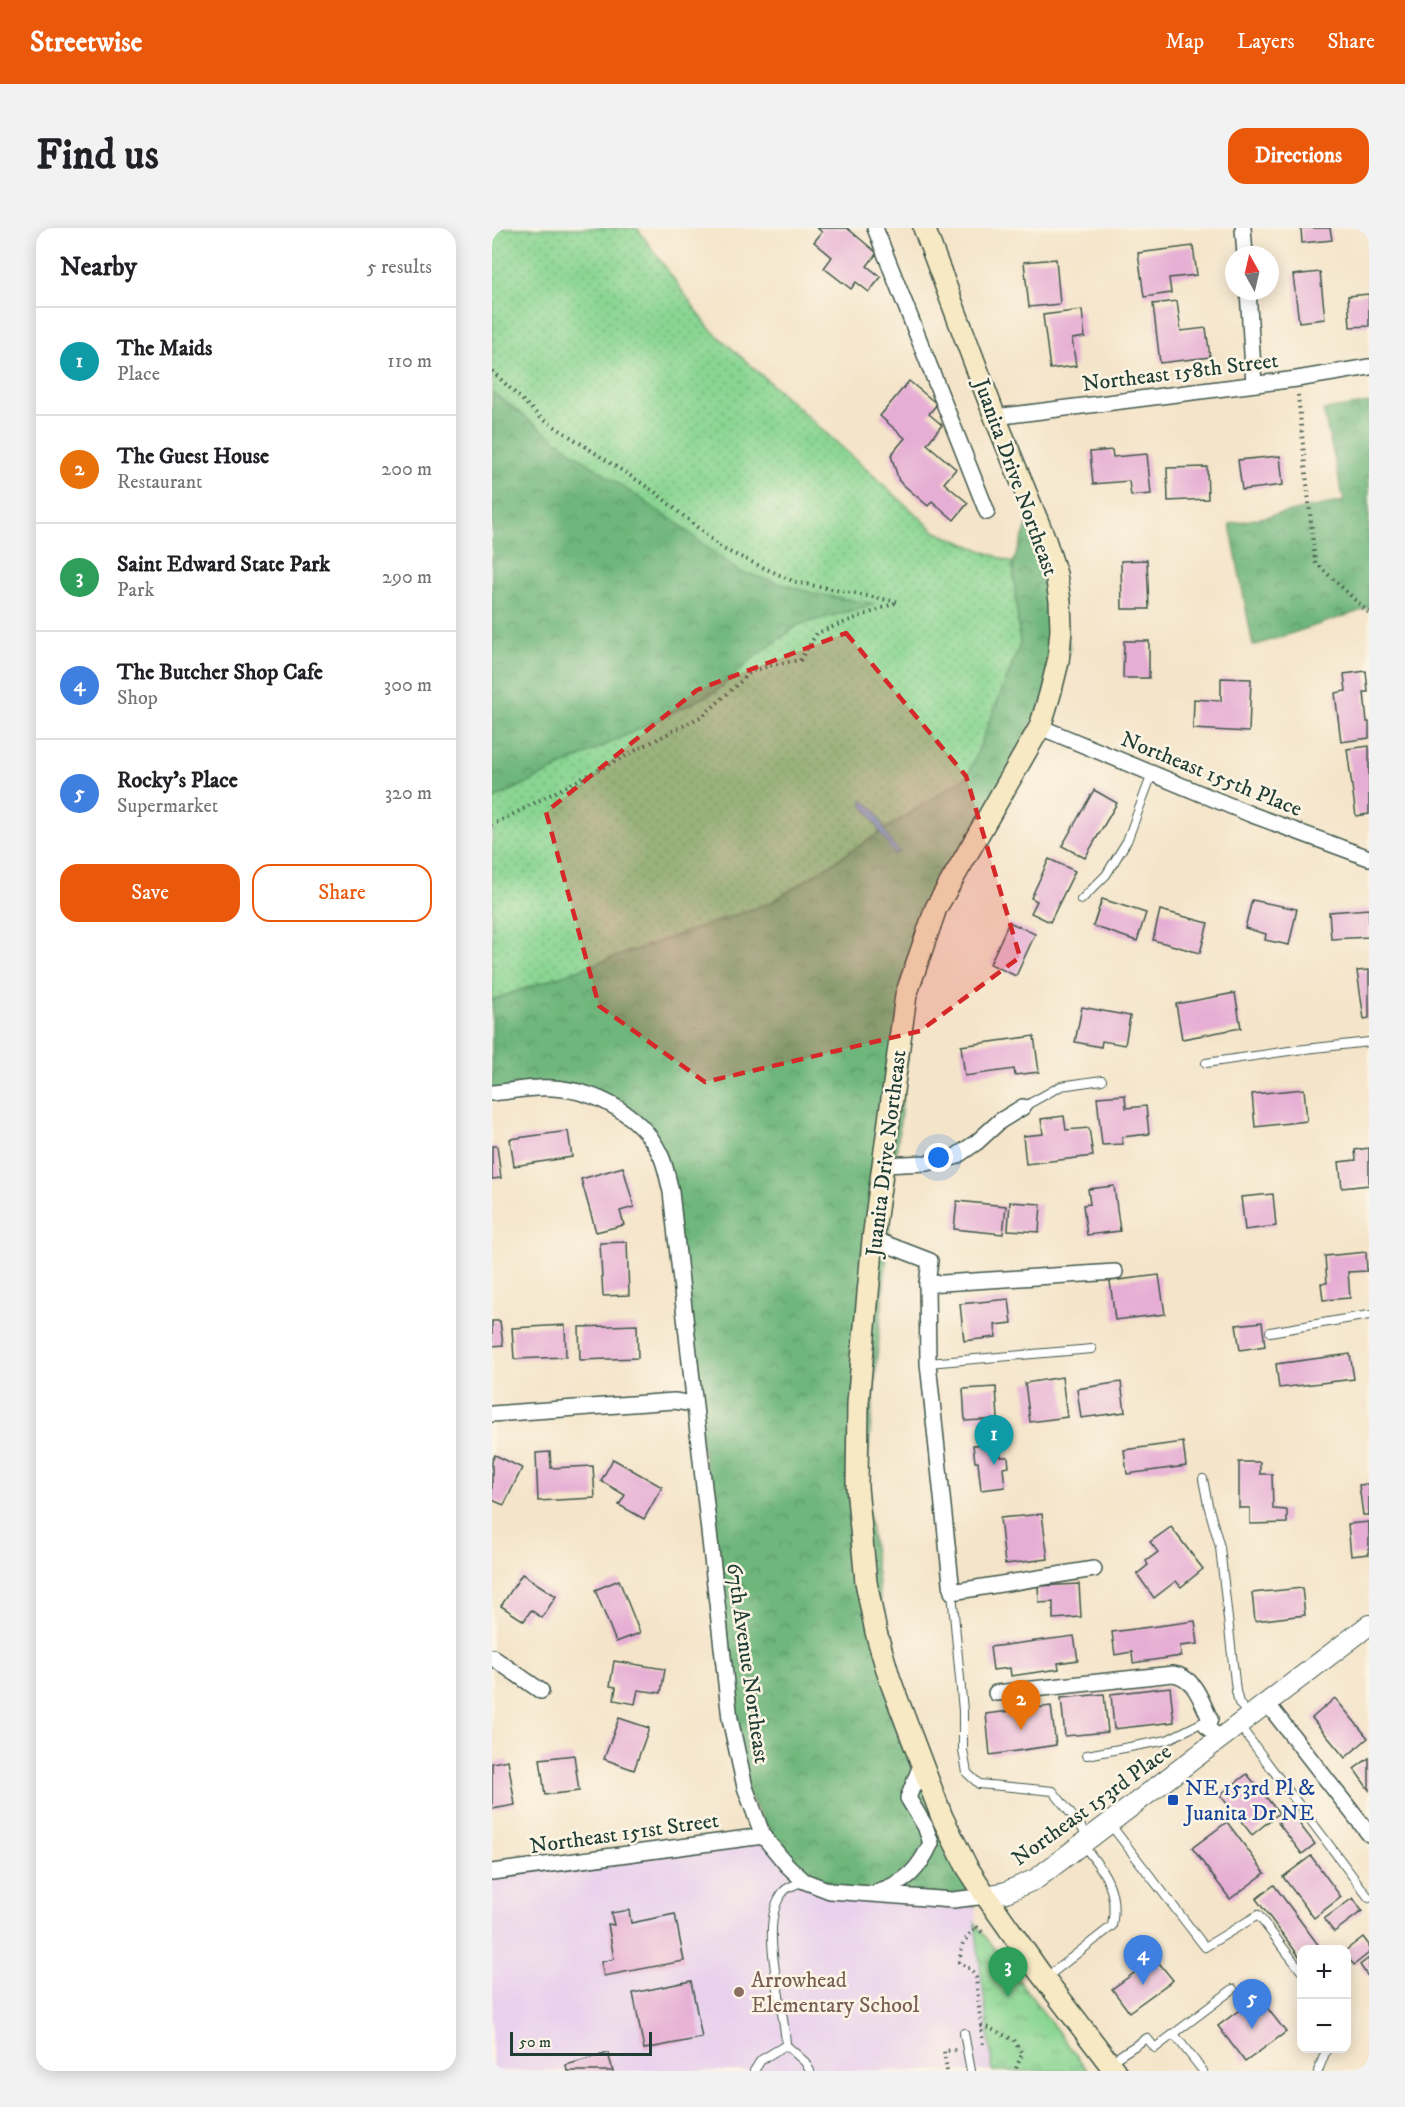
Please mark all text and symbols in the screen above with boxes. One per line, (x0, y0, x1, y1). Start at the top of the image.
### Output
text: Streetwise (30, 25, 142, 60)
text: Map (1165, 29, 1204, 55)
text: Layers (1237, 29, 1295, 55)
text: Share (1328, 29, 1375, 55)
button: Directions (1228, 128, 1369, 184)
text: Find us (36, 130, 159, 182)
north arrow (1225, 246, 1279, 300)
text: Nearby (60, 251, 137, 284)
text: 5 results (367, 255, 432, 280)
text: The Maids (117, 335, 212, 362)
street label: Northeast 158th Street (1080, 347, 1280, 398)
text: 1 (76, 349, 83, 374)
text: 110 m (387, 349, 432, 374)
text: Place (117, 362, 160, 387)
street label: Juanita Drive Northeast (967, 373, 1064, 580)
text: The Guest House (117, 443, 269, 470)
text: 2 (75, 457, 84, 482)
text: 200 m (381, 457, 432, 482)
text: Restaurant (117, 470, 202, 495)
text: Saint Edward State Park (117, 551, 330, 578)
text: 3 (76, 565, 83, 590)
text: 290 m (382, 565, 432, 590)
text: Park (117, 578, 154, 603)
text: The Butcher Shop Cafe (117, 659, 323, 686)
text: 4 (74, 673, 85, 698)
text: 300 m (384, 673, 432, 698)
text: Shop (117, 686, 158, 711)
street label: Northeast 155th Place (1117, 726, 1306, 823)
text: Rocky's Place (117, 767, 238, 794)
text: 5 (75, 781, 84, 806)
text: 320 m (385, 781, 432, 806)
text: Supermarket (117, 794, 218, 819)
button: Save (60, 864, 240, 922)
button: Share (252, 864, 432, 922)
street label: Juanita Drive Northeast (860, 1048, 913, 1260)
your location (924, 1143, 953, 1172)
pin: 1 (974, 1416, 1014, 1465)
street label: 67th Avenue Northeast (720, 1561, 775, 1765)
pin: 2 (1002, 1680, 1040, 1730)
street label: Northeast 153rd Place (1007, 1738, 1177, 1872)
place label: NE 153rd Pl & Juanita Dr NE (1183, 1775, 1315, 1827)
marker: NE 153rd Pl & Juanita Dr NE (1166, 1793, 1180, 1807)
street label: Northeast 151st Street (528, 1807, 720, 1860)
pin: 4 (1124, 1936, 1162, 1985)
map controls (1297, 1945, 1351, 2053)
button: + (1297, 1945, 1351, 1999)
pin: 3 (988, 1948, 1028, 1997)
place label: Arrowhead Elementary School (751, 1967, 920, 2019)
pin: 5 (1232, 1980, 1272, 2029)
marker: Arrowhead Elementary School (732, 1985, 746, 1999)
button: − (1297, 1999, 1351, 2053)
scale bar (510, 2029, 652, 2056)
text: 50 m (519, 2032, 551, 2052)

